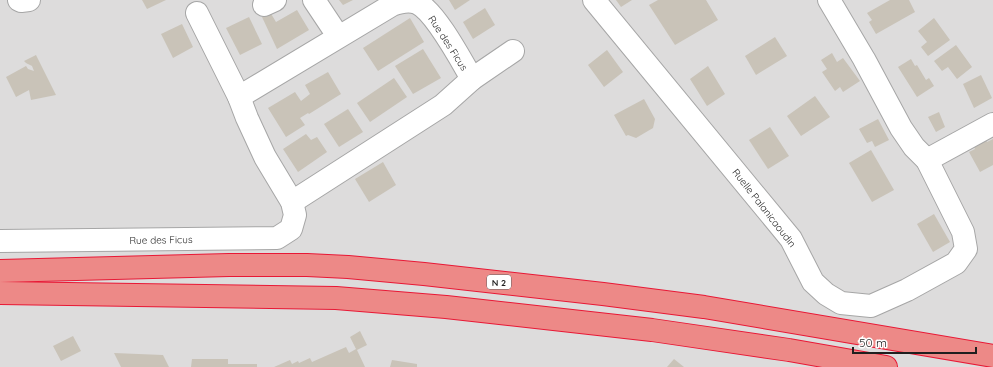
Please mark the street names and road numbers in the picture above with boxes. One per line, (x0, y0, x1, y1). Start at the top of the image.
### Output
street label: Rue des Ficus (425, 13, 471, 73)
street label: Ruelle Palanicaoudin (729, 166, 799, 250)
street label: Rue des Ficus (129, 233, 193, 247)
road number: N 2 (487, 275, 511, 289)

